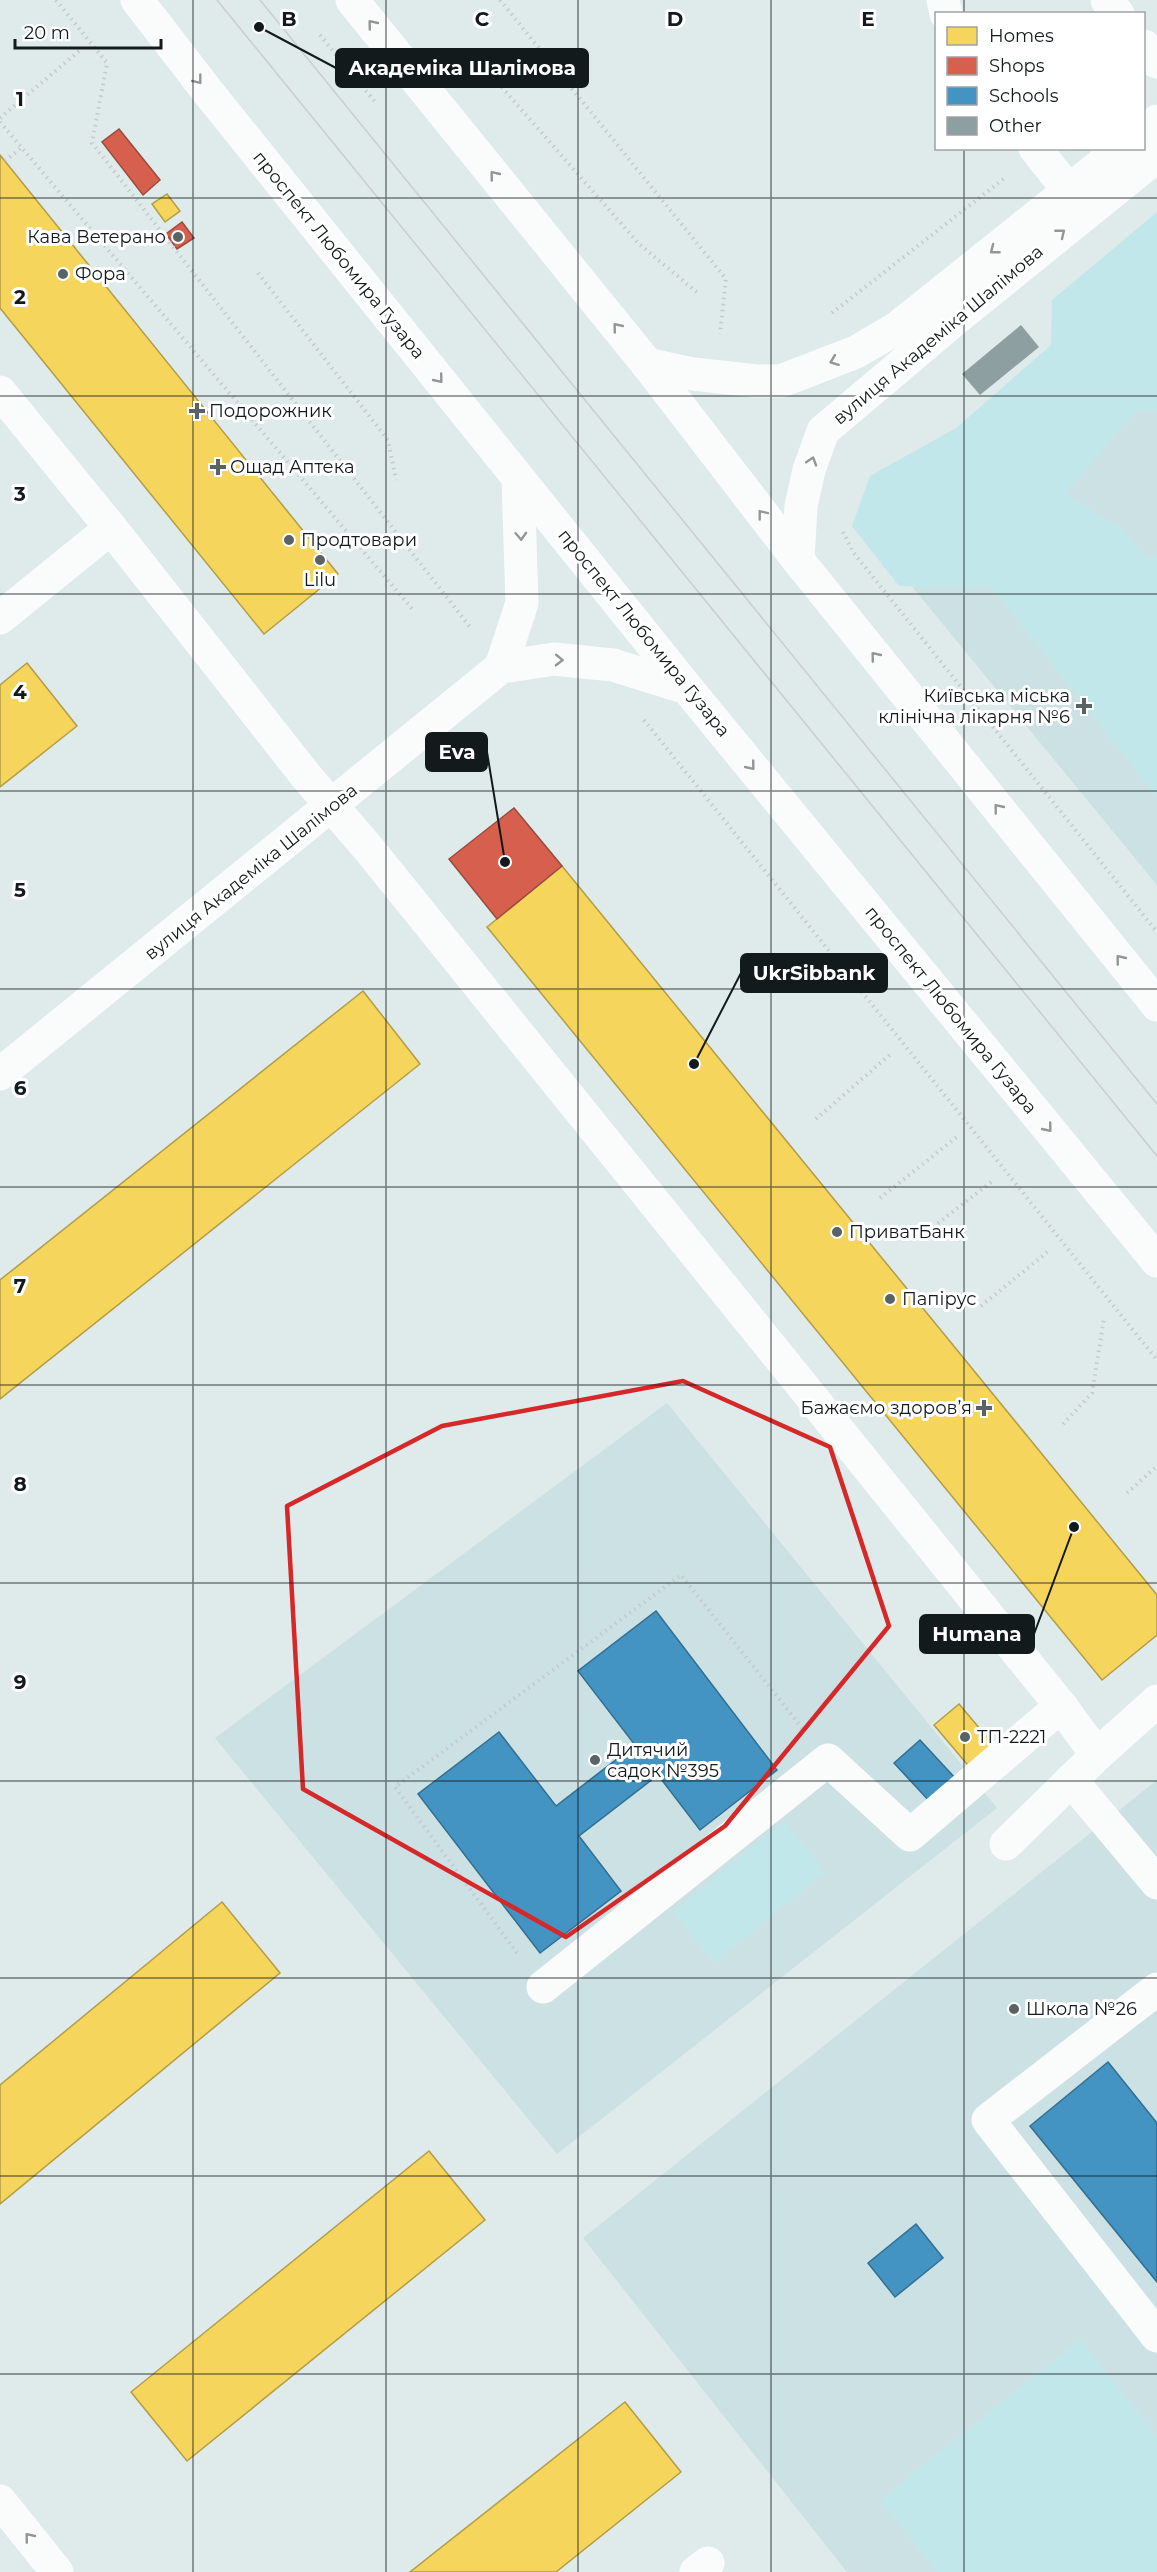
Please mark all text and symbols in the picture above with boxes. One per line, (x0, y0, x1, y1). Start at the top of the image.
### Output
text: B (281, 7, 297, 31)
text: C (475, 7, 490, 31)
text: D (667, 7, 683, 31)
text: E (861, 7, 875, 31)
scale bar (15, 12, 160, 50)
legend (935, 12, 1145, 150)
one-way arrow (368, 20, 379, 31)
text: 20 m (24, 22, 70, 44)
text: Homes (989, 25, 1054, 47)
callout: Академіка Шалімова (336, 49, 588, 87)
text: Shops (989, 55, 1045, 77)
text: Академіка Шалімова (348, 56, 576, 80)
one-way arrow (191, 73, 202, 84)
text: Schools (989, 85, 1059, 107)
text: 1 (16, 87, 24, 111)
text: Other (989, 115, 1042, 137)
street label: проспект Любомира Гузара (248, 147, 430, 363)
one-way arrow (491, 171, 502, 182)
place label: Кава Ветерано (27, 226, 166, 248)
marker: Кава Ветерано (171, 230, 185, 244)
one-way arrow (1054, 230, 1065, 241)
street label: вулиця Академіка Шалімова (828, 241, 1048, 429)
one-way arrow (990, 243, 1001, 254)
place label: Фора (75, 263, 126, 285)
marker: Фора (56, 267, 70, 281)
text: 2 (14, 285, 26, 309)
one-way arrow (613, 323, 624, 334)
one-way arrow (830, 353, 840, 366)
one-way arrow (431, 372, 442, 383)
place label: Подорожник (209, 400, 332, 422)
marker: Подорожник (190, 404, 204, 418)
place label: Ощад Аптека (230, 456, 354, 478)
one-way arrow (804, 456, 817, 467)
marker: Ощад Аптека (211, 460, 225, 474)
text: 3 (13, 482, 26, 506)
one-way arrow (759, 510, 770, 521)
street label: проспект Любомира Гузара (553, 525, 735, 741)
place label: Продтовари (301, 529, 417, 551)
one-way arrow (515, 531, 528, 540)
marker: Продтовари (282, 533, 296, 547)
marker: Lilu (313, 553, 327, 567)
place label: Lilu (304, 569, 336, 591)
one-way arrow (872, 652, 883, 663)
one-way arrow (555, 654, 564, 667)
text: 4 (13, 680, 27, 704)
place label: Київська міська клінічна лікарня №6 (878, 685, 1070, 728)
marker: Київська міська клінічна лікарня №6 (1075, 697, 1093, 715)
callout: Eva (426, 733, 487, 771)
text: Eva (438, 740, 476, 764)
one-way arrow (744, 759, 755, 770)
street label: вулиця Академіка Шалімова (140, 779, 362, 965)
one-way arrow (994, 804, 1005, 815)
text: 5 (14, 878, 26, 902)
street label: проспект Любомира Гузара (860, 902, 1042, 1118)
callout: UkrSibbank (741, 954, 887, 992)
one-way arrow (1117, 955, 1128, 966)
text: UkrSibbank (753, 961, 876, 985)
text: 6 (14, 1076, 27, 1100)
one-way arrow (1041, 1121, 1052, 1132)
place label: ПриватБанк (849, 1221, 965, 1243)
marker: ПриватБанк (830, 1225, 844, 1239)
text: 7 (14, 1274, 26, 1298)
place label: Папірус (902, 1288, 976, 1310)
marker: Папірус (883, 1292, 897, 1306)
place label: Бажаємо здоровʼя (801, 1397, 972, 1419)
marker: Бажаємо здоровʼя (977, 1401, 991, 1415)
text: 8 (13, 1472, 27, 1496)
callout: Humana (920, 1615, 1034, 1653)
text: Humana (932, 1622, 1022, 1646)
text: 9 (14, 1670, 26, 1694)
place label: ТП-2221 (977, 1726, 1046, 1748)
marker: ТП-2221 (958, 1730, 972, 1744)
place label: Дитячий садок №395 (607, 1739, 719, 1782)
marker: Дитячий садок №395 (588, 1753, 602, 1767)
place label: Школа №26 (1026, 1998, 1137, 2020)
marker: Школа №26 (1007, 2002, 1021, 2016)
one-way arrow (25, 2533, 36, 2544)

